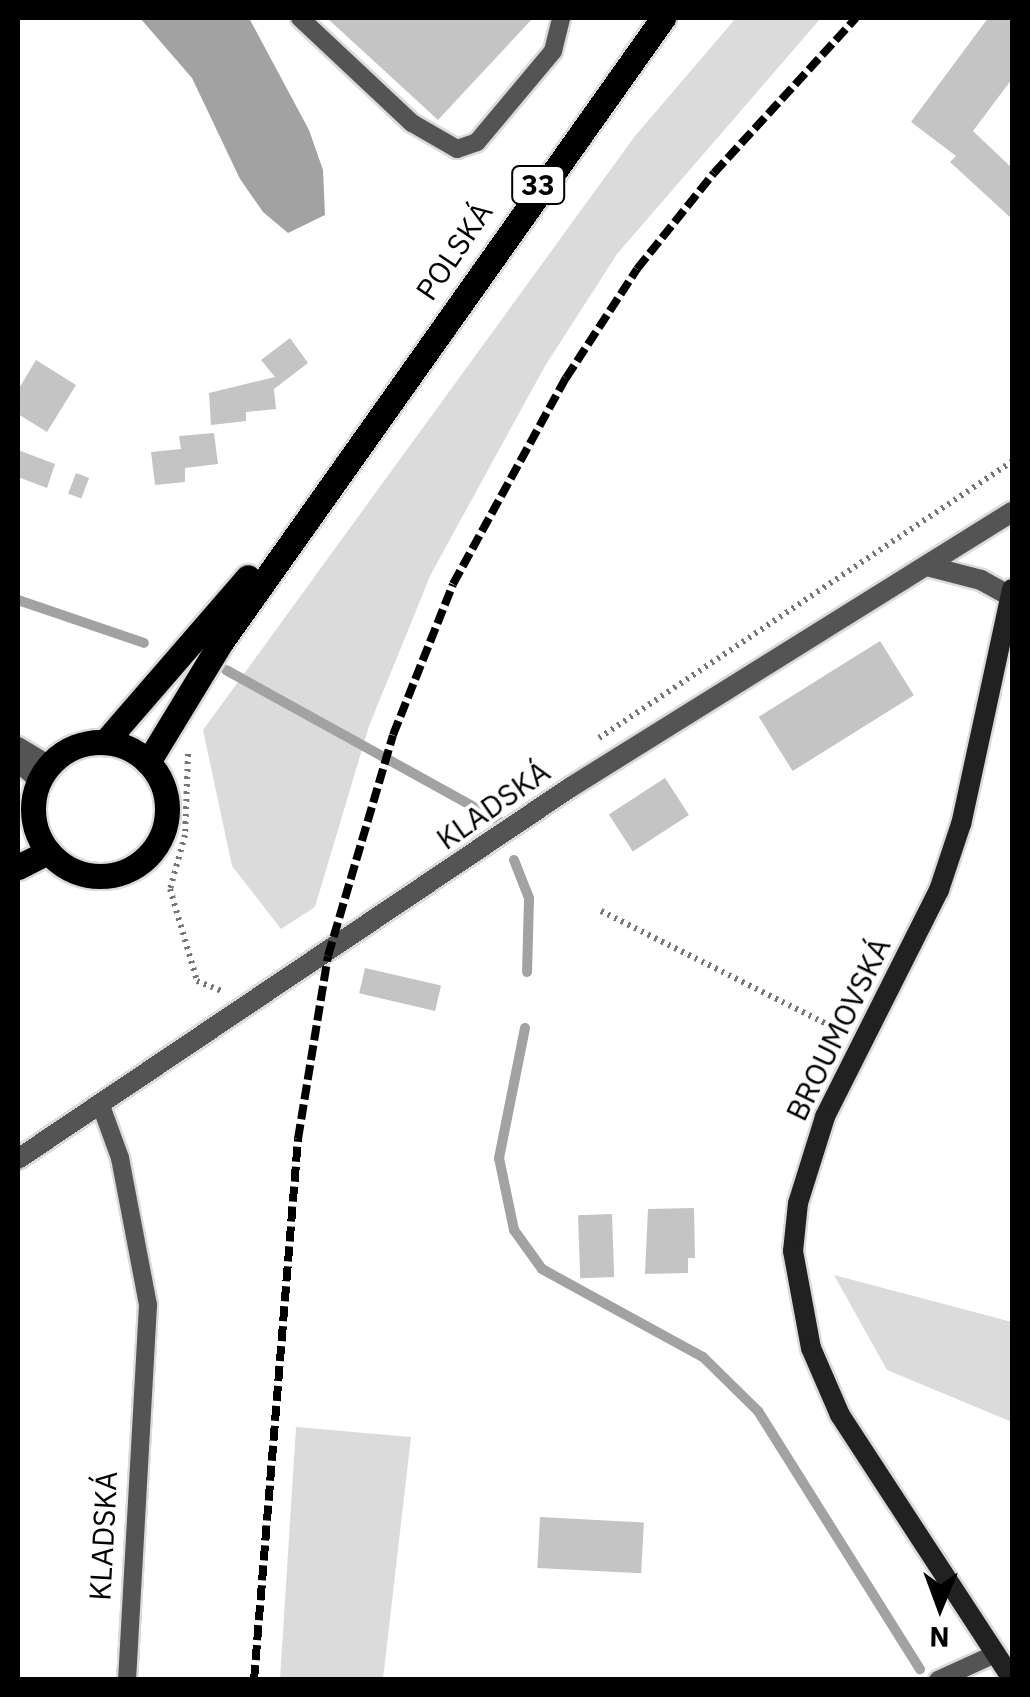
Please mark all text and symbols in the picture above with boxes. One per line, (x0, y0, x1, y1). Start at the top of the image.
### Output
road number: 33 (510, 162, 566, 208)
street label: POLSKÁ (408, 195, 500, 307)
street label: KLADSKÁ (430, 753, 556, 857)
street label: BROUMOVSKÁ (778, 932, 898, 1126)
street label: KLADSKÁ (82, 1470, 124, 1602)
north arrow (890, 1557, 990, 1657)
text: N (929, 1619, 950, 1656)

